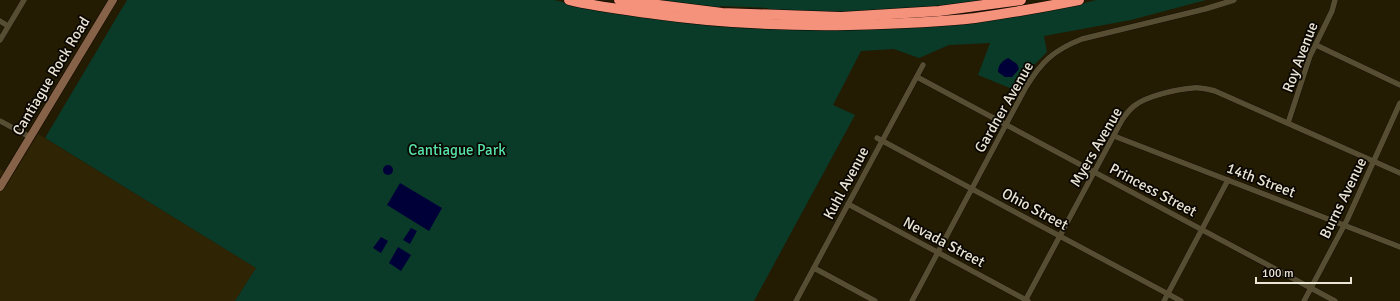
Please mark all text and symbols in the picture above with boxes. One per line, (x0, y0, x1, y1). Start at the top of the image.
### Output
street label: Cantiague Rock Road (8, 13, 94, 139)
street label: Roy Avenue (1278, 19, 1322, 95)
street label: Gardner Avenue (971, 58, 1037, 156)
street label: Myers Avenue (1066, 104, 1126, 190)
park label: Cantiague Park (408, 141, 506, 159)
street label: Kuhl Avenue (819, 144, 873, 222)
street label: Burns Avenue (1316, 155, 1370, 241)
street label: Princess Street (1106, 159, 1200, 221)
street label: 14th Street (1224, 159, 1298, 201)
street label: Ohio Street (999, 184, 1071, 234)
street label: Nevada Street (900, 213, 988, 271)
scale bar (1256, 259, 1351, 285)
text: 100 m (1262, 266, 1294, 281)

